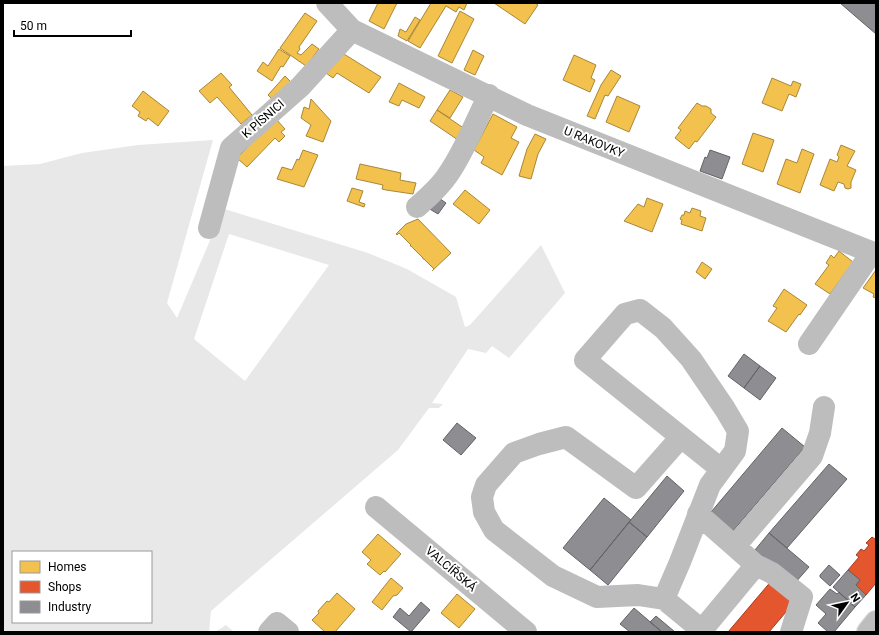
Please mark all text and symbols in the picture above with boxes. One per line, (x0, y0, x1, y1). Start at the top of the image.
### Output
scale bar (14, 12, 131, 38)
text: 50 m (20, 19, 47, 33)
street label: K PÍSNICI (238, 96, 287, 141)
street label: U RAKOVKY (562, 124, 627, 161)
street label: VALCÍŘSKÁ (423, 543, 480, 594)
legend (12, 551, 152, 623)
text: Homes (48, 560, 86, 574)
text: Shops (48, 580, 82, 594)
north arrow (827, 583, 867, 623)
text: N (847, 591, 863, 605)
text: Industry (48, 600, 92, 614)

